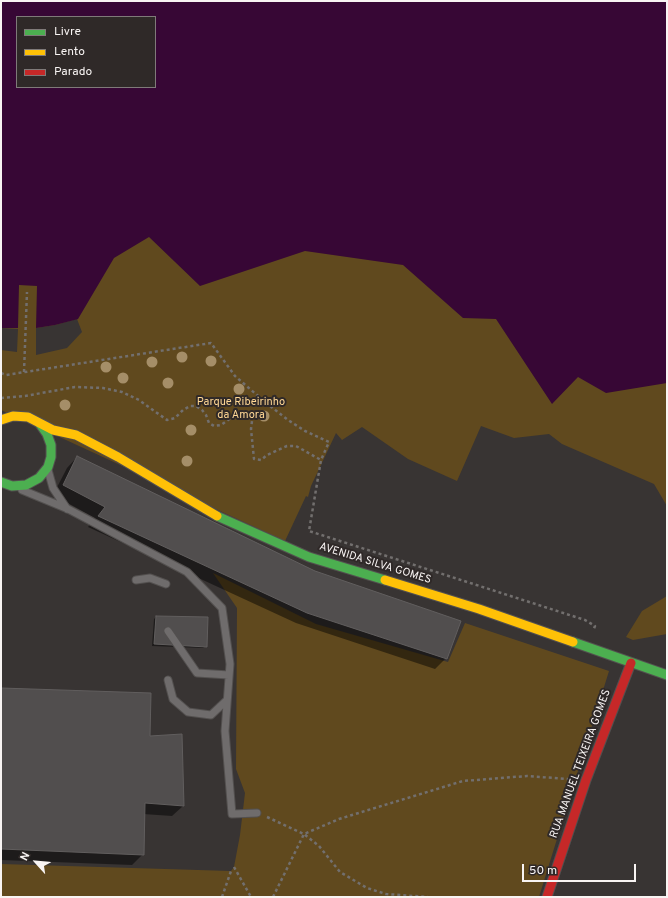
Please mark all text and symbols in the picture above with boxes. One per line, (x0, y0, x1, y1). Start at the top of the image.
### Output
legend (16, 16, 156, 88)
text: Livre (54, 24, 81, 40)
text: Lento (54, 44, 85, 60)
text: Parado (54, 64, 92, 80)
park label: Parque Ribeirinho da Amora (197, 396, 285, 422)
street label: AVENIDA SILVA GOMES (317, 541, 433, 587)
street label: RUA MANUEL TEIXEIRA GOMES (548, 688, 614, 840)
north arrow (16, 842, 56, 882)
text: N (17, 850, 33, 863)
scale bar (524, 856, 638, 882)
text: 50 m (529, 863, 557, 879)

